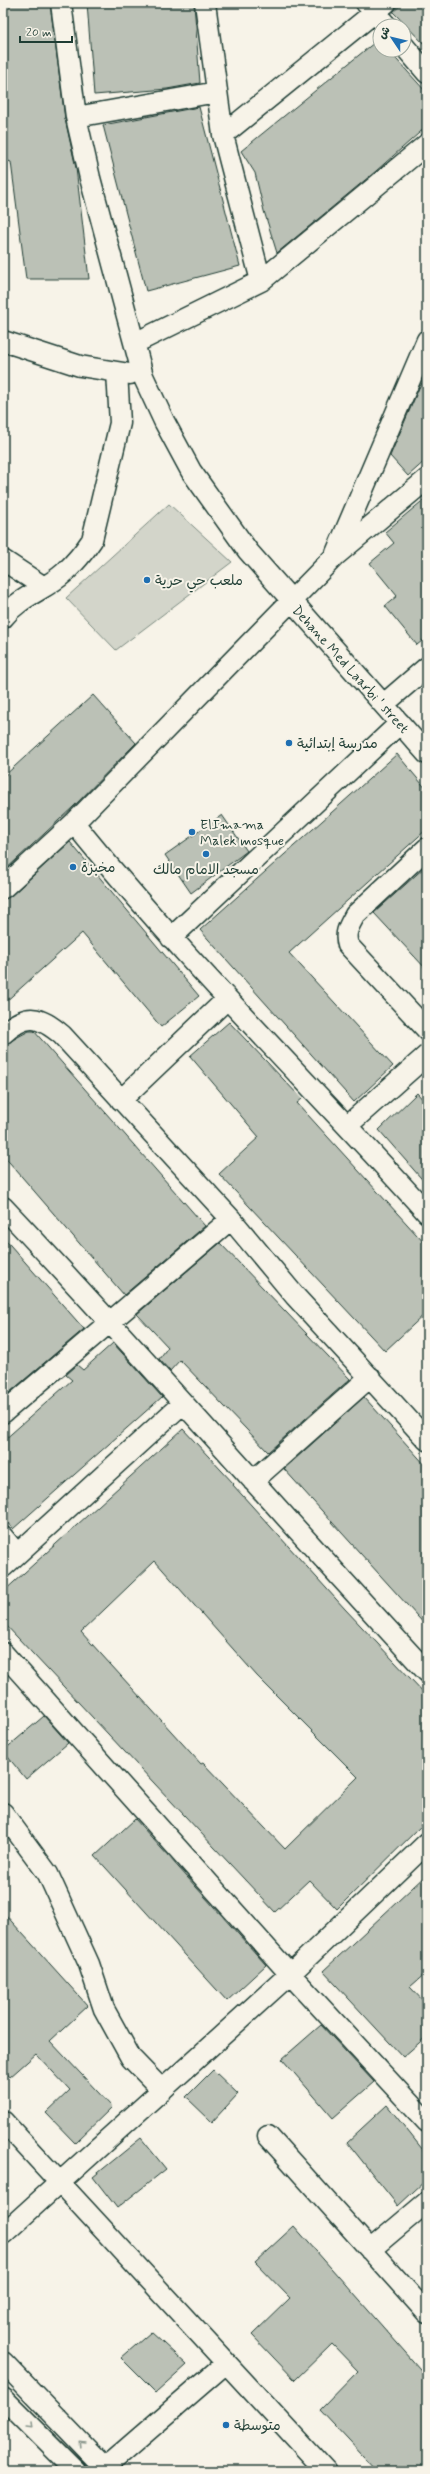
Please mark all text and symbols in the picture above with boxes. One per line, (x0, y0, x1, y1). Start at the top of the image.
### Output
scale bar (20, 18, 72, 44)
north arrow (372, 18, 412, 58)
text: ش (375, 24, 394, 42)
text: 20 m (26, 25, 52, 41)
place label: ملعب حي حرية (155, 572, 243, 593)
marker: ملعب حي حرية (142, 575, 152, 585)
street label: Dehane Med Laarbi ' street (288, 602, 413, 738)
place label: مدرسة إبتدائية (297, 735, 378, 753)
marker: مدرسة إبتدائية (284, 738, 294, 748)
place label: ElImama Malek mosque (200, 816, 284, 850)
marker: ElImama Malek mosque (187, 827, 197, 837)
marker: مسجد الامام مالك (201, 849, 211, 859)
place label: مخبزة (81, 859, 115, 877)
place label: مسجد الامام مالك (153, 861, 259, 880)
marker: مخبزة (68, 862, 78, 872)
place label: متوسطة (234, 2417, 281, 2435)
marker: متوسطة (221, 2420, 231, 2430)
one-way arrow (26, 2421, 34, 2429)
one-way arrow (78, 2440, 86, 2448)

